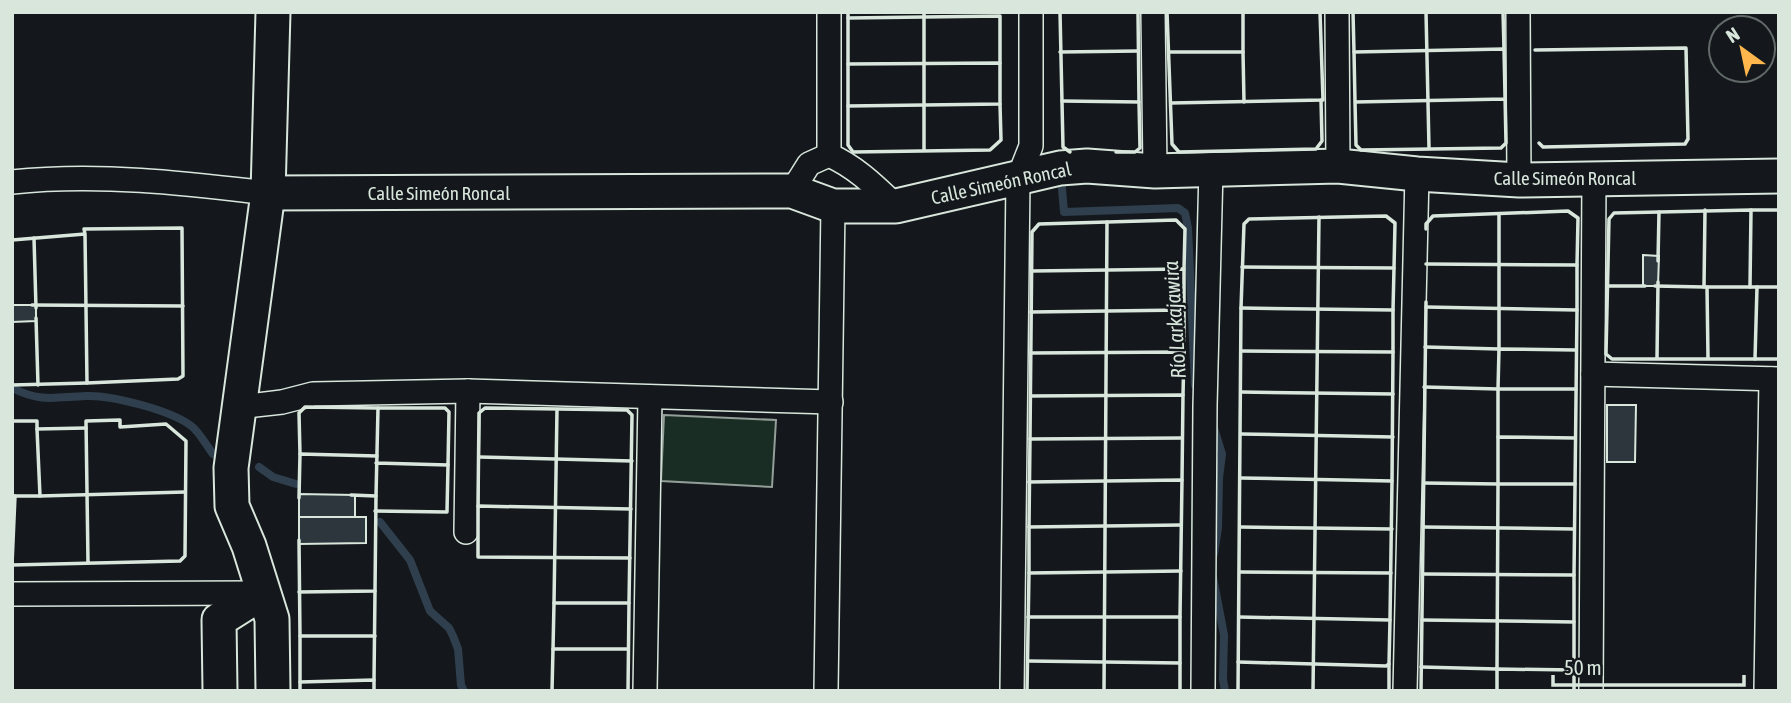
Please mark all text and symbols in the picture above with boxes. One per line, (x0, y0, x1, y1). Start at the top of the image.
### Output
north arrow (1707, 14, 1777, 84)
text: N (1722, 22, 1743, 47)
street label: Calle Simeón Roncal (929, 157, 1073, 209)
street label: Calle Simeón Roncal (1494, 167, 1636, 189)
street label: Calle Simeón Roncal (368, 182, 510, 204)
water label: Río Larkajawira (1158, 260, 1190, 380)
scale bar (1553, 644, 1744, 688)
text: 50 m (1564, 655, 1602, 679)

